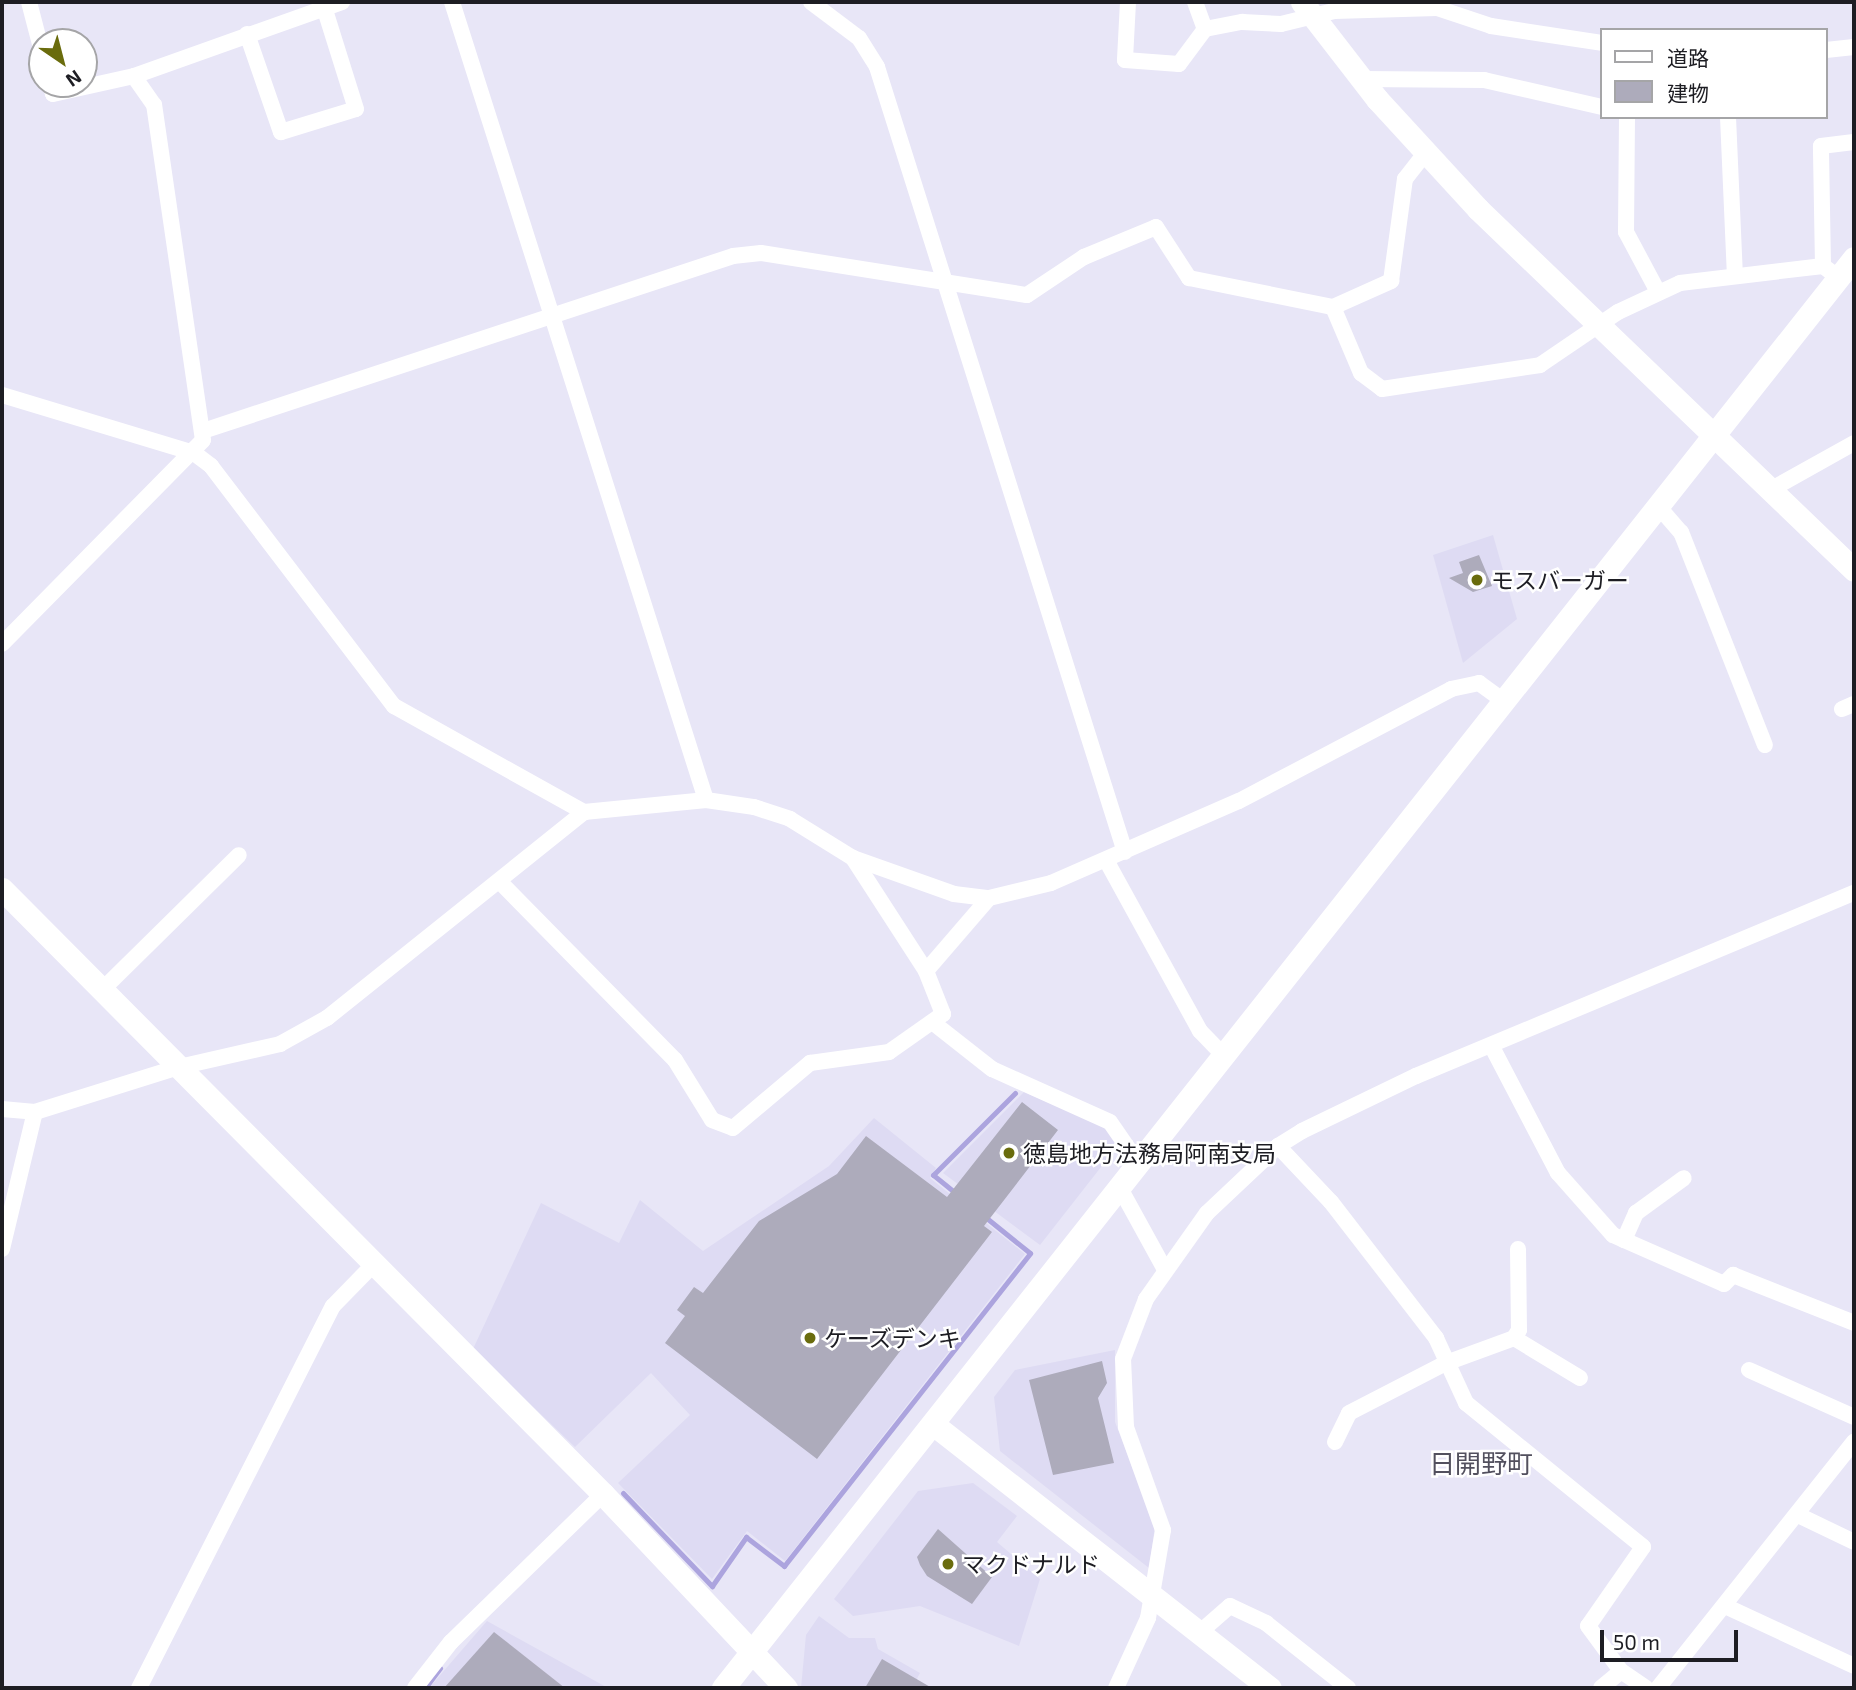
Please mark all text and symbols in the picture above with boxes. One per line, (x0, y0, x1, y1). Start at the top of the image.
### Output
north arrow (28, 28, 98, 98)
legend (1601, 28, 1828, 119)
text: 道路 (1667, 45, 1709, 70)
text: N (62, 66, 86, 92)
text: 建物 (1667, 80, 1709, 105)
place label: モスバーガー (1491, 566, 1629, 594)
marker: モスバーガー (1469, 572, 1485, 588)
place label: 徳島地方法務局阿南支局 (1023, 1139, 1276, 1167)
marker: 徳島地方法務局阿南支局 (1001, 1145, 1017, 1161)
place label: ケーズデンキ (824, 1324, 962, 1352)
marker: ケーズデンキ (802, 1330, 818, 1346)
district label: 日開野町 (1429, 1447, 1533, 1479)
place label: マクドナルド (962, 1550, 1100, 1578)
marker: マクドナルド (940, 1556, 956, 1572)
scale bar (1604, 1616, 1742, 1660)
text: 50 m (1613, 1629, 1660, 1654)

